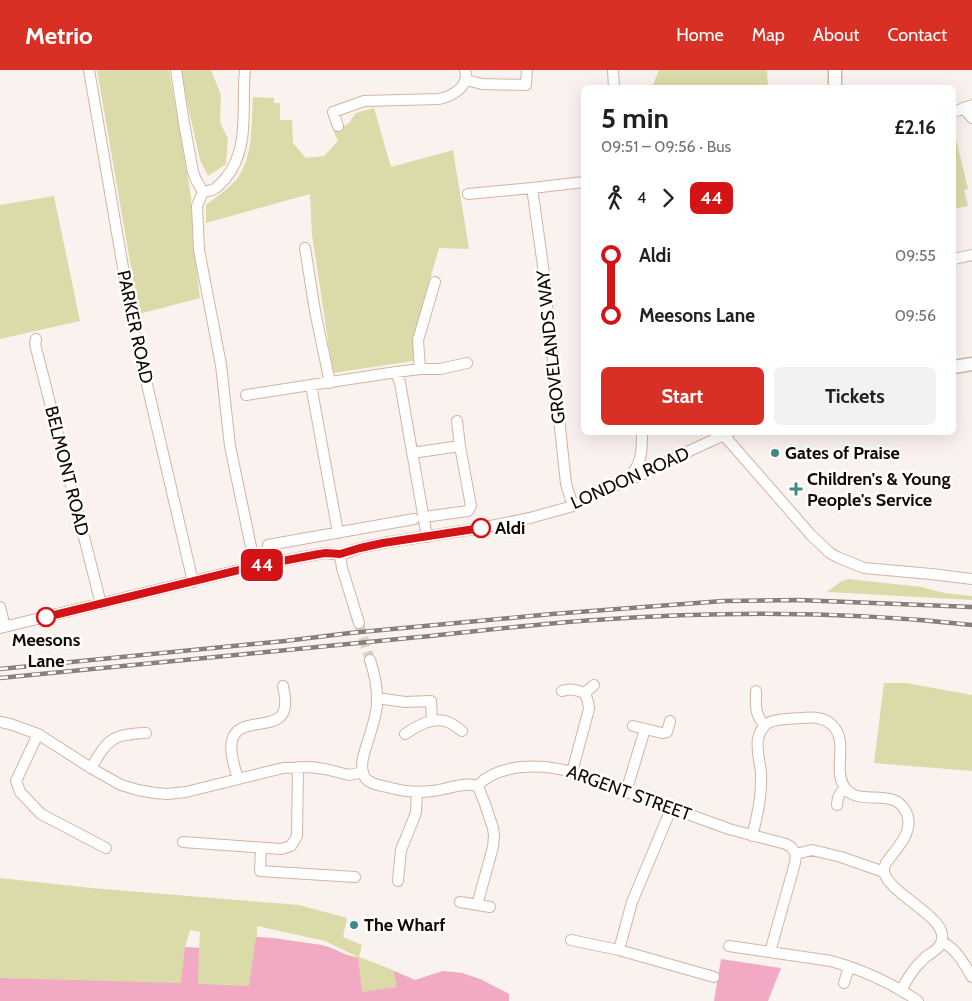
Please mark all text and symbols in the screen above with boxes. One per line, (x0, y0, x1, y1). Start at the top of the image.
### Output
text: Metrio (25, 21, 93, 50)
text: Home (676, 24, 724, 46)
text: Map (752, 24, 785, 46)
text: About (813, 24, 859, 46)
text: Contact (887, 24, 947, 46)
text: 5 min (601, 101, 669, 135)
text: £2.16 (895, 116, 936, 139)
text: 09:51 – 09:56 · Bus (601, 137, 731, 156)
icon: walk (601, 184, 629, 212)
icon: forward (654, 184, 682, 212)
text: 44 (700, 187, 723, 209)
text: 4 (637, 188, 646, 207)
text: Aldi (639, 244, 671, 267)
text: 09:55 (895, 246, 936, 265)
street label: PARKER ROAD (112, 268, 158, 386)
street label: GROVELANDS WAY (532, 268, 570, 425)
text: Meesons Lane (639, 304, 755, 327)
text: 09:56 (895, 306, 936, 325)
button: Start (601, 367, 764, 425)
button: Tickets (774, 367, 936, 425)
street label: BELMONT ROAD (40, 404, 94, 538)
street label: LONDON ROAD (567, 442, 693, 514)
place label: Gates of Praise (785, 442, 900, 464)
marker: Gates of Praise (769, 447, 781, 459)
place label: Children's & Young People's Service (807, 468, 950, 511)
marker: Children's & Young People's Service (789, 482, 803, 496)
place label: Aldi (495, 517, 525, 539)
marker: Aldi (471, 518, 491, 538)
line badge: 44 (240, 549, 284, 581)
text: 44 (251, 554, 273, 576)
marker: Meesons Lane (36, 607, 56, 627)
place label: Meesons Lane (12, 629, 81, 672)
street label: ARGENT STREET (564, 760, 695, 826)
place label: The Wharf (364, 914, 445, 936)
marker: The Wharf (348, 919, 360, 931)

